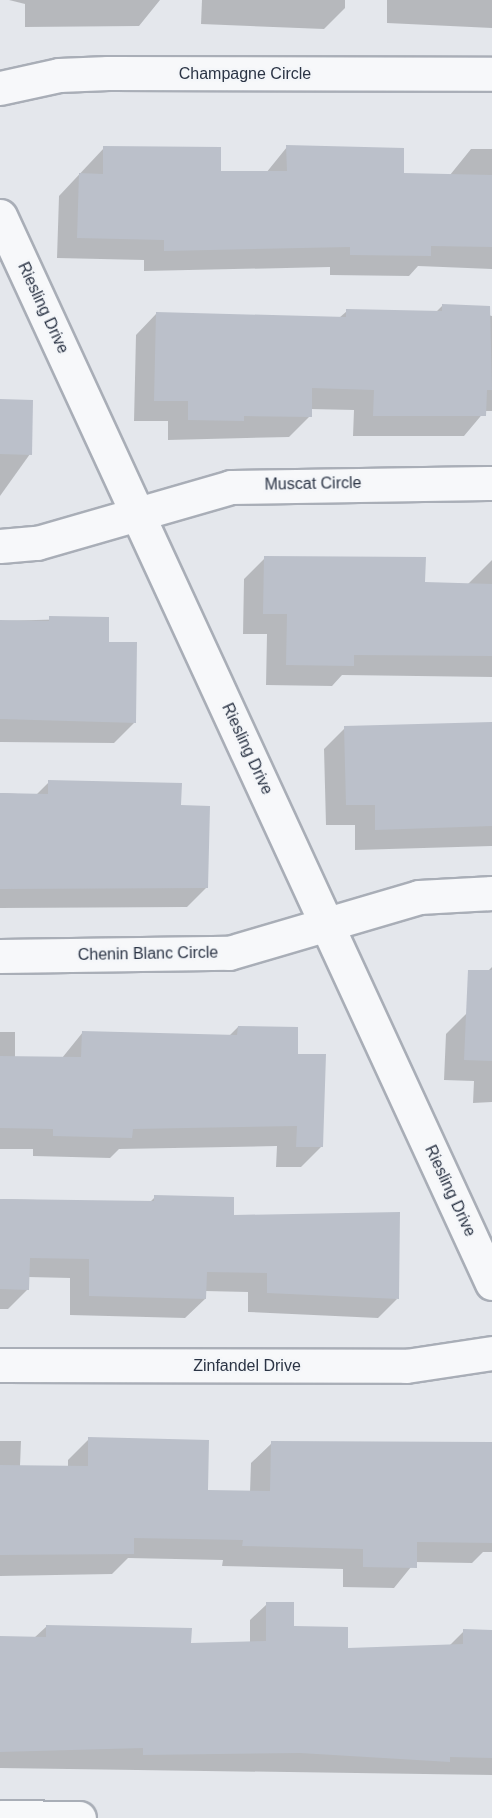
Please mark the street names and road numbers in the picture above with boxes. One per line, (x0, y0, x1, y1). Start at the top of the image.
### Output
street label: Champagne Circle (179, 64, 311, 84)
street label: Riesling Drive (13, 259, 73, 357)
street label: Muscat Circle (264, 474, 362, 494)
street label: Riesling Drive (217, 700, 277, 798)
street label: Chenin Blanc Circle (78, 943, 218, 965)
street label: Riesling Drive (420, 1142, 480, 1240)
street label: Zinfandel Drive (193, 1356, 301, 1376)

